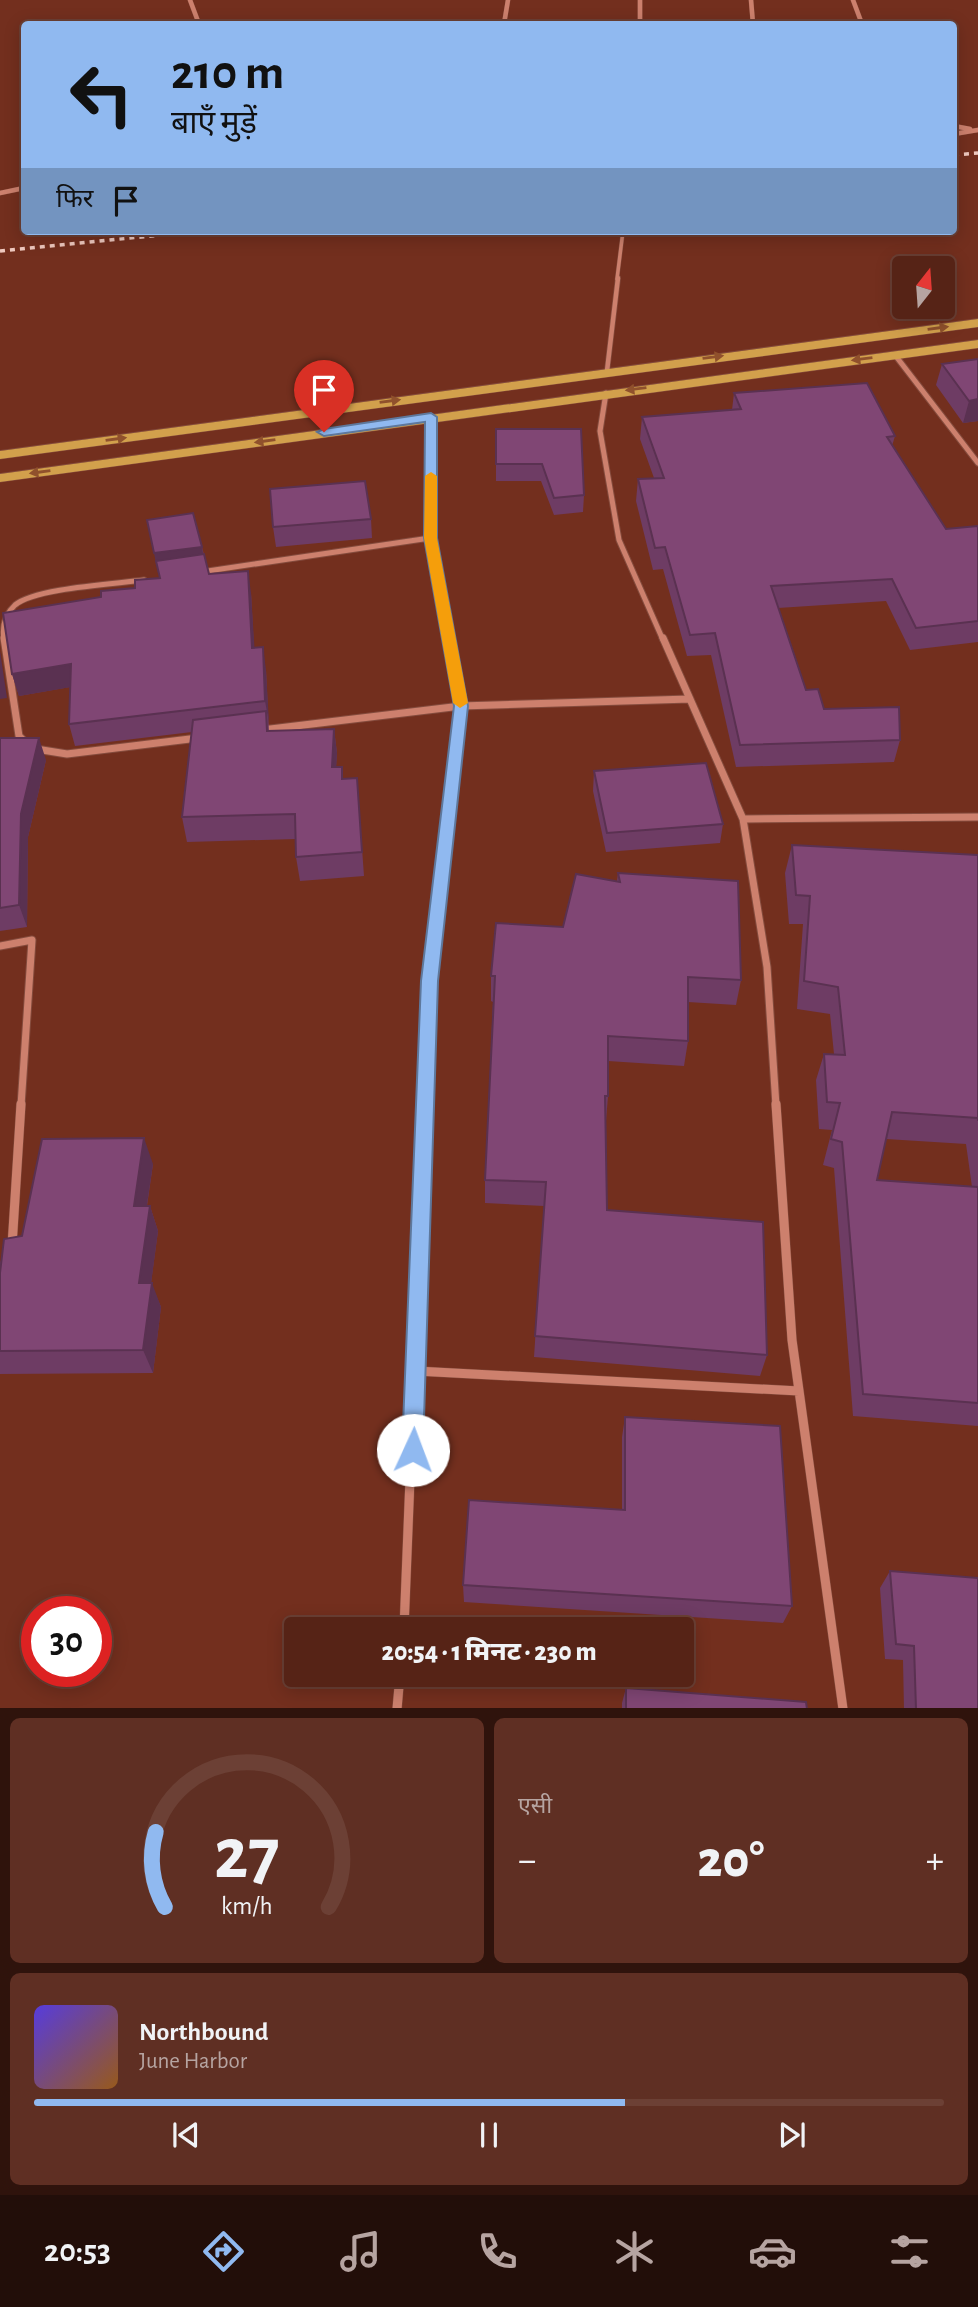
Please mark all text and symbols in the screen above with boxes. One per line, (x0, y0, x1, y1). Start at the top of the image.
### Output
icon: left (56, 49, 147, 140)
text: 210 m (171, 49, 284, 98)
text: बाएँ मुड़ें (171, 107, 257, 139)
icon: arrive (107, 182, 145, 220)
text: फिर (56, 186, 93, 212)
north arrow (892, 256, 956, 318)
map controls (892, 256, 955, 319)
one-way arrow (927, 323, 949, 334)
one-way arrow (702, 352, 724, 363)
one-way arrow (851, 354, 873, 365)
pin (294, 360, 354, 432)
icon: arrive (305, 371, 343, 409)
one-way arrow (625, 383, 647, 394)
one-way arrow (379, 395, 401, 406)
one-way arrow (105, 433, 127, 444)
one-way arrow (254, 435, 276, 446)
one-way arrow (29, 467, 51, 478)
position arrow (376, 1413, 450, 1487)
speed limit sign: 30 (21, 1596, 112, 1687)
text: 20:54 · 1 मिनट · 230 m (381, 1639, 597, 1665)
text: एसी (518, 1795, 552, 1818)
text: 27 (214, 1819, 280, 1892)
text: 20° (697, 1834, 765, 1886)
text: − (518, 1842, 536, 1880)
text: + (926, 1842, 944, 1880)
text: km/h (221, 1893, 273, 1918)
text: Northbound (139, 2019, 268, 2045)
text: June Harbor (139, 2050, 247, 2073)
icon: previous (167, 2116, 205, 2154)
icon: pause (470, 2116, 508, 2154)
icon: next (773, 2116, 811, 2154)
icon: directions (199, 2227, 248, 2276)
icon: music (336, 2227, 385, 2276)
icon: phone (473, 2227, 522, 2276)
icon: climate (610, 2227, 659, 2276)
icon: car (748, 2227, 797, 2276)
icon: filters (885, 2227, 934, 2276)
text: 20:53 (44, 2235, 111, 2267)

